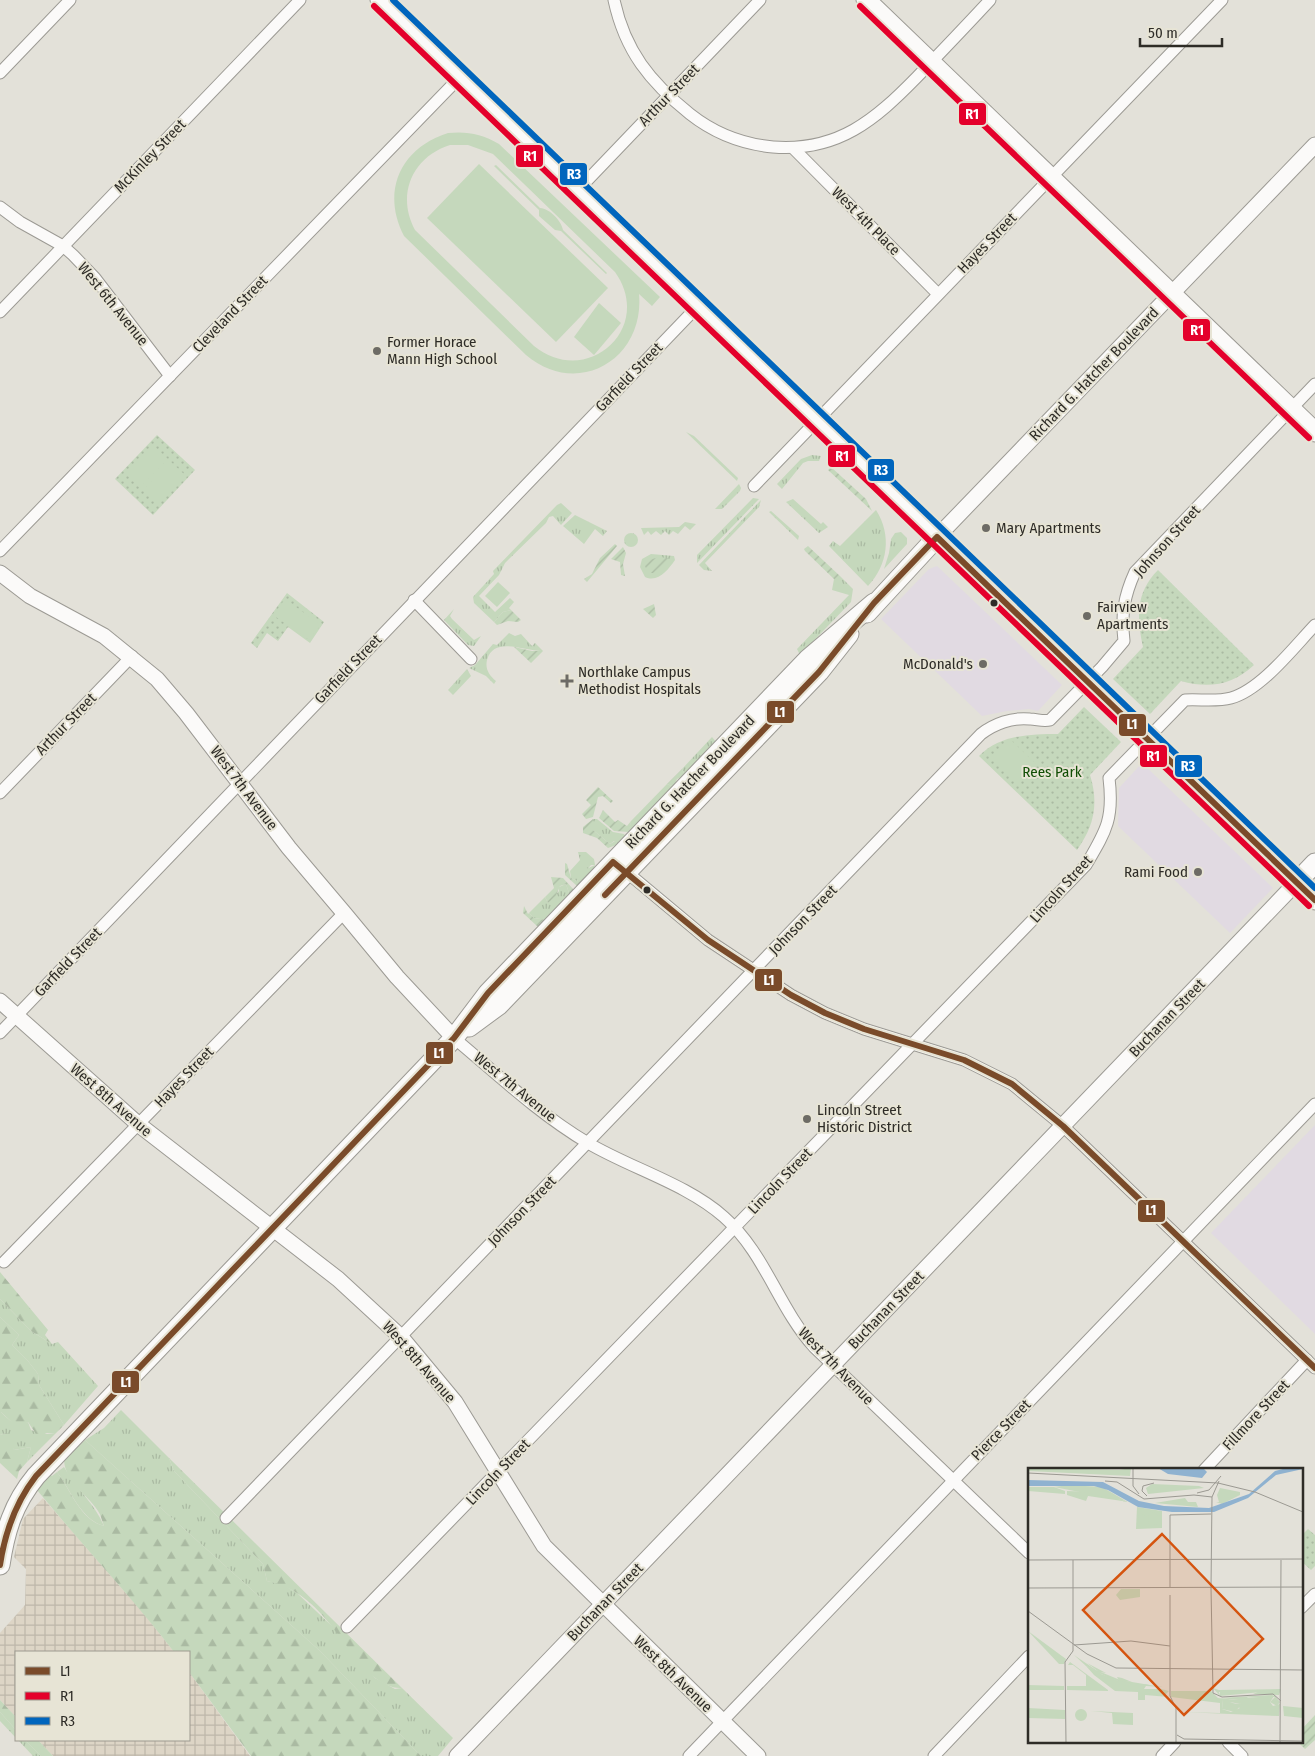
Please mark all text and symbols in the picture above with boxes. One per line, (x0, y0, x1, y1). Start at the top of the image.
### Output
scale bar (1140, 15, 1222, 47)
text: 50 m (1148, 24, 1178, 42)
street label: Arthur Street (635, 60, 703, 130)
line badge: R1 (958, 102, 987, 126)
text: R1 (965, 106, 979, 123)
street label: McKinley Street (111, 115, 190, 196)
line badge: R1 (515, 144, 544, 168)
text: R1 (523, 148, 537, 165)
line badge: R3 (559, 162, 588, 186)
text: R3 (567, 166, 582, 183)
street label: West 4th Place (828, 183, 904, 259)
street label: Hayes Street (954, 209, 1020, 277)
street label: West 6th Avenue (74, 259, 152, 349)
street label: Cleveland Street (189, 272, 271, 356)
street label: Richard G. Hatcher Boulevard (1025, 303, 1163, 445)
line badge: R1 (1182, 318, 1211, 342)
text: R1 (1190, 322, 1204, 339)
place label: Former Horace Mann High School (387, 333, 497, 368)
street label: Garfield Street (592, 339, 666, 415)
marker: Former Horace Mann High School (371, 345, 383, 357)
line badge: R1 (827, 444, 856, 468)
text: R1 (835, 448, 849, 465)
line badge: R3 (867, 458, 895, 482)
text: R3 (874, 462, 889, 479)
street label: Johnson Street (1130, 501, 1204, 581)
place label: Mary Apartments (996, 519, 1101, 537)
marker: Mary Apartments (980, 522, 992, 534)
unlabelled marker (989, 598, 999, 608)
place label: Fairview Apartments (1097, 598, 1168, 633)
marker: Fairview Apartments (1081, 610, 1093, 622)
street label: Garfield Street (311, 631, 385, 707)
place label: McDonald's (903, 655, 973, 673)
marker: McDonald's (977, 658, 989, 670)
place label: Northlake Campus Methodist Hospitals (578, 663, 701, 698)
marker: Northlake Campus Methodist Hospitals (560, 674, 574, 688)
street label: Arthur Street (32, 689, 100, 759)
line badge: L1 (766, 700, 795, 724)
text: L1 (775, 704, 785, 721)
street label: Richard G. Hatcher Boulevard (621, 711, 759, 853)
line badge: L1 (1118, 713, 1147, 737)
text: L1 (1127, 716, 1137, 733)
street label: West 7th Avenue (206, 742, 282, 834)
line badge: R1 (1139, 744, 1168, 768)
text: R1 (1146, 748, 1160, 765)
line badge: R3 (1174, 754, 1203, 778)
text: R3 (1181, 758, 1196, 775)
park label: Rees Park (1022, 763, 1082, 781)
street label: Lincoln Street (1026, 851, 1096, 926)
place label: Rami Food (1124, 863, 1188, 881)
marker: Rami Food (1192, 866, 1204, 878)
street label: Johnson Street (765, 881, 841, 959)
unlabelled marker (642, 885, 652, 895)
street label: Garfield Street (31, 924, 105, 1000)
line badge: L1 (754, 968, 783, 992)
text: L1 (764, 972, 774, 989)
street label: Buchanan Street (1125, 975, 1209, 1061)
line badge: L1 (425, 1041, 454, 1065)
street label: Hayes Street (151, 1043, 217, 1111)
text: L1 (434, 1045, 444, 1062)
street label: West 7th Avenue (470, 1048, 560, 1126)
street label: West 8th Avenue (67, 1060, 155, 1140)
place label: Lincoln Street Historic District (817, 1101, 912, 1136)
marker: Lincoln Street Historic District (801, 1113, 813, 1125)
street label: Lincoln Street (744, 1144, 816, 1218)
street label: Johnson Street (484, 1172, 560, 1250)
line badge: L1 (1137, 1199, 1166, 1223)
text: L1 (1146, 1202, 1156, 1219)
street label: Buchanan Street (844, 1267, 928, 1353)
street label: West 8th Avenue (379, 1318, 459, 1406)
street label: West 7th Avenue (795, 1323, 877, 1409)
line badge: L1 (111, 1370, 140, 1394)
text: L1 (121, 1374, 131, 1391)
street label: Fillmore Street (1219, 1376, 1293, 1454)
street label: Pierce Street (967, 1396, 1035, 1464)
street label: Lincoln Street (462, 1435, 534, 1509)
inset map (1028, 1468, 1302, 1744)
street label: Buchanan Street (563, 1559, 647, 1645)
street label: West 8th Avenue (630, 1632, 716, 1716)
legend (15, 1651, 190, 1741)
text: L1 (60, 1662, 71, 1680)
text: R1 (60, 1687, 74, 1705)
text: R3 (60, 1712, 75, 1730)

